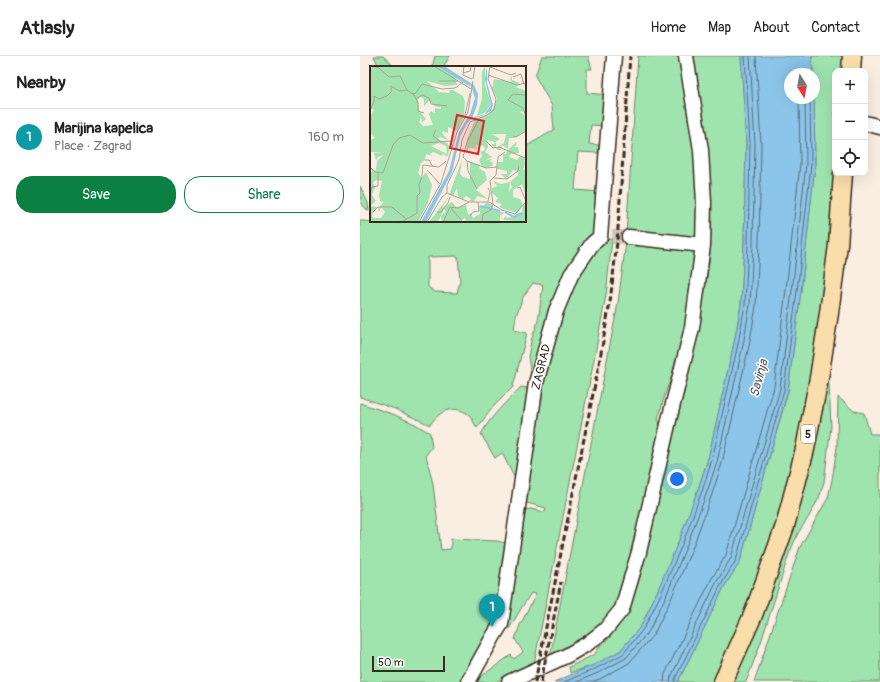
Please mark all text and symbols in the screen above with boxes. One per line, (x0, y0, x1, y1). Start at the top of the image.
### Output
text: Atlasly (20, 16, 74, 40)
text: Home (651, 19, 686, 36)
text: Map (708, 19, 731, 36)
text: About (753, 19, 789, 36)
text: Contact (811, 19, 860, 36)
inset map (370, 66, 526, 222)
north arrow (784, 68, 820, 104)
map controls (832, 68, 868, 176)
button: + (832, 68, 868, 104)
text: Nearby (16, 72, 65, 93)
button: − (832, 104, 868, 140)
text: Marijina kapelica (54, 119, 153, 138)
text: 1 (26, 129, 32, 145)
text: 160 m (308, 129, 344, 145)
text: Place · Zagrad (54, 138, 132, 154)
button: locate (832, 140, 868, 176)
button: Save (16, 176, 176, 213)
button: Share (184, 176, 344, 213)
street label: ZAGRAD (529, 342, 554, 391)
water label: Savinja (746, 357, 772, 399)
road number: 5 (801, 425, 815, 443)
your location (667, 469, 687, 489)
pin: 1 (479, 594, 505, 627)
scale bar (372, 654, 445, 673)
text: 50 m (378, 656, 404, 669)

